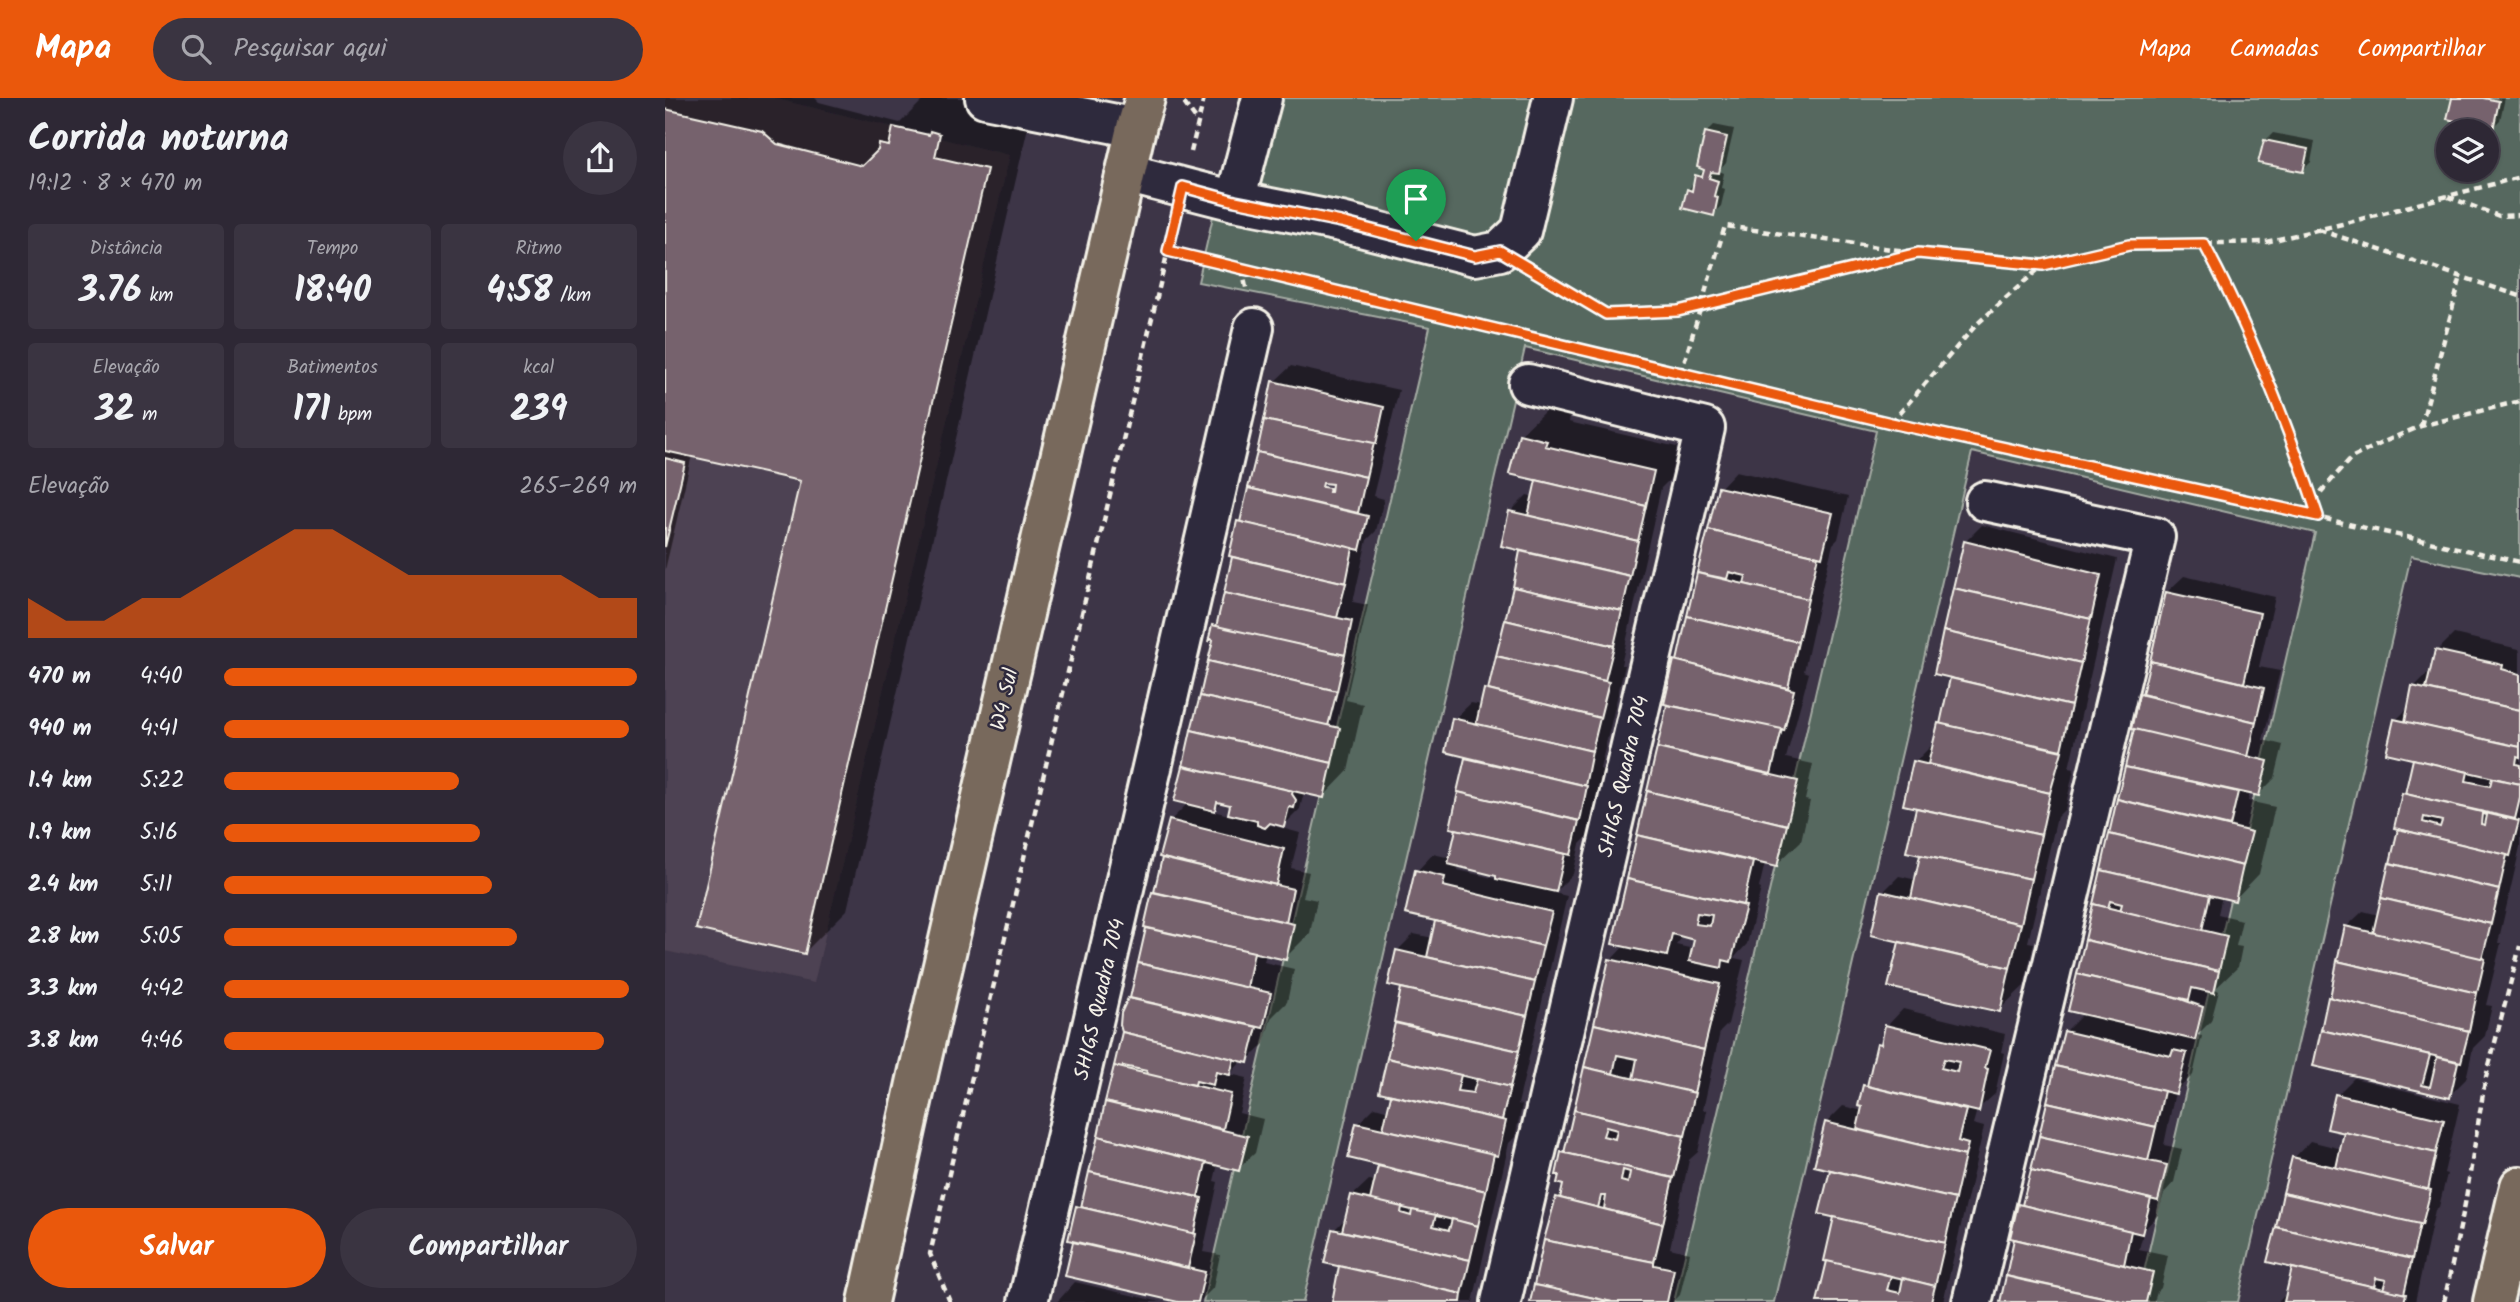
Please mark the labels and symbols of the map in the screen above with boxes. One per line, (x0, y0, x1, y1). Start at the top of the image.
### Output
pin (1386, 169, 1446, 241)
street label: W4 Sul (982, 665, 1029, 734)
street label: SHIGS Quadra 704 (1590, 692, 1659, 860)
street label: SHIGS Quadra 704 (1066, 915, 1135, 1083)

